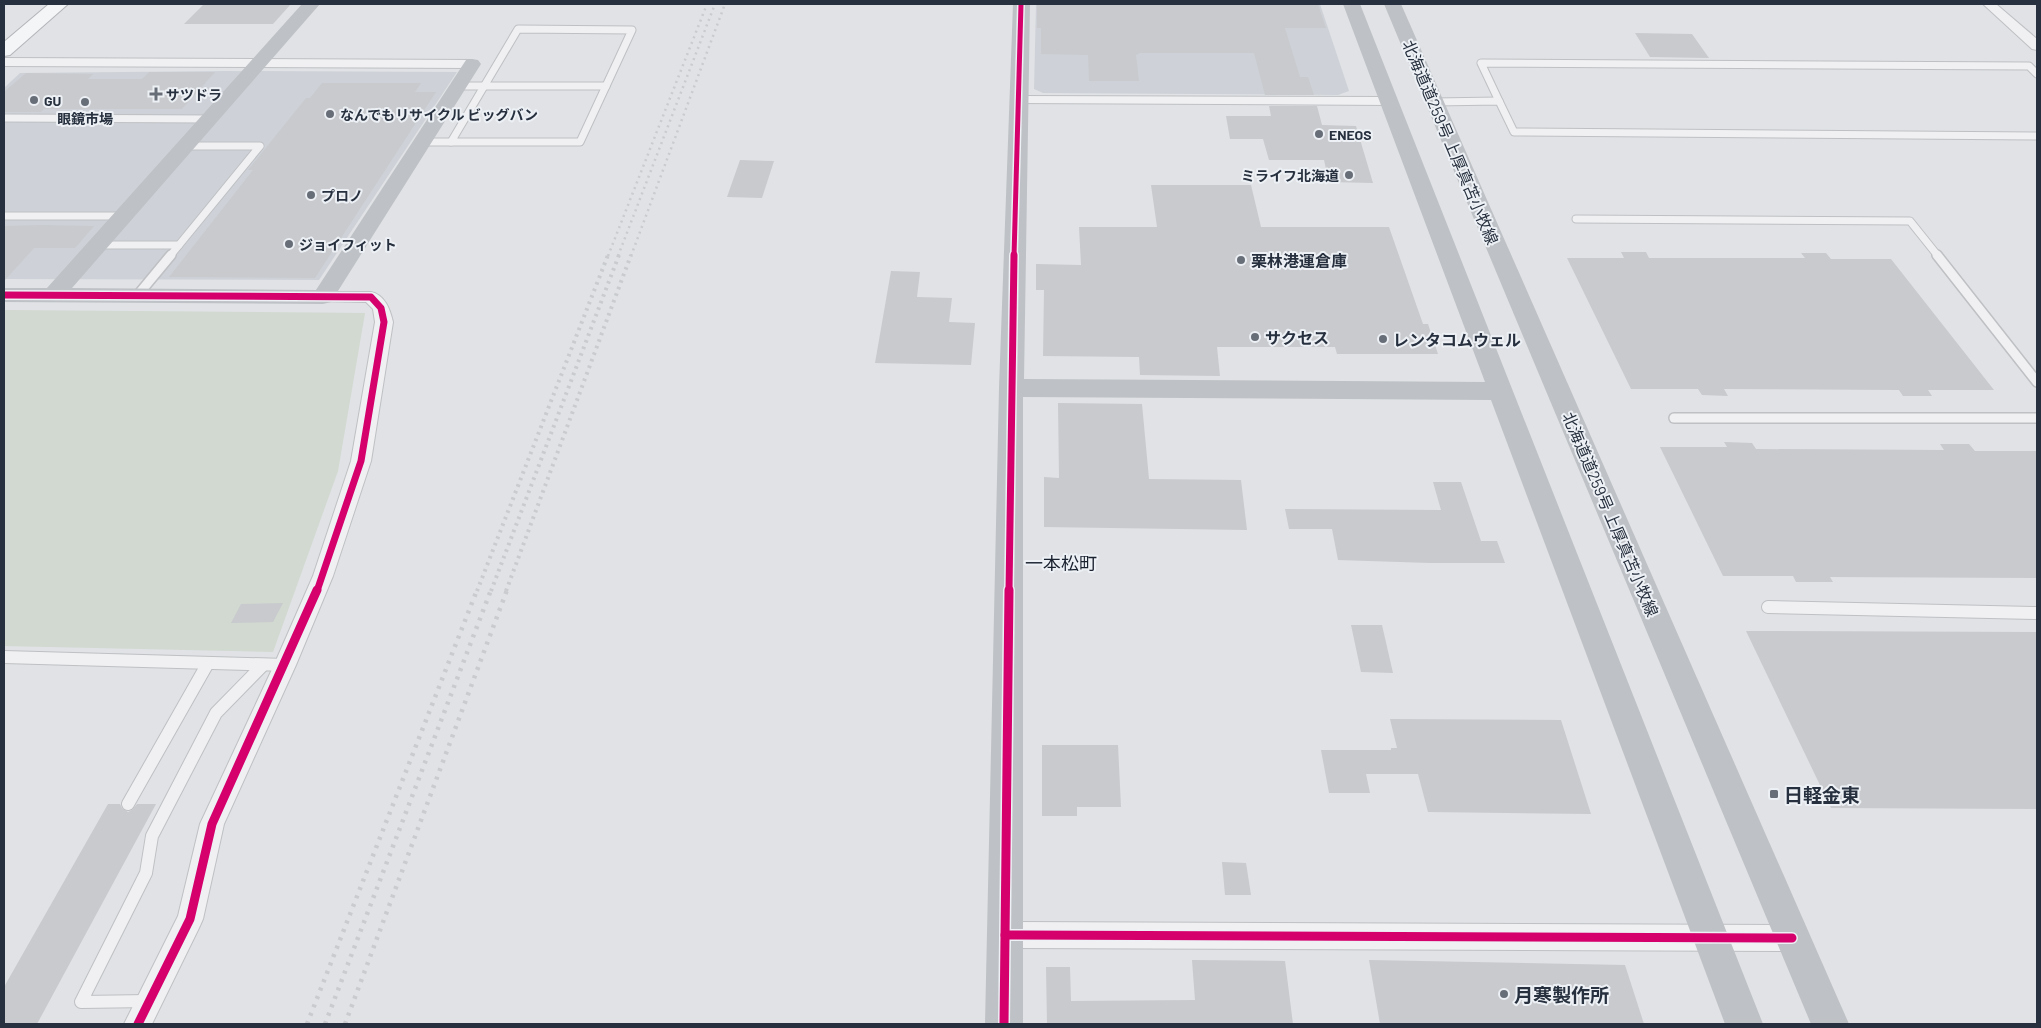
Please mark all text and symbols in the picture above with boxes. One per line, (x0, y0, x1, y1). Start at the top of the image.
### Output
street label: 北海道道259号 上厚真苫小牧線 (1399, 37, 1503, 247)
place label: サツドラ (166, 86, 222, 103)
marker: サツドラ (150, 88, 162, 100)
place label: GU (44, 92, 62, 109)
marker: GU (28, 94, 40, 106)
marker: 眼鏡市場 (79, 96, 91, 108)
place label: なんでもリサイクル ビッグバン (340, 106, 538, 123)
marker: なんでもリサイクル ビッグバン (324, 108, 336, 120)
place label: 眼鏡市場 (57, 110, 113, 127)
place label: ENEOS (1329, 126, 1372, 143)
marker: ENEOS (1313, 128, 1325, 140)
place label: ミライフ北海道 (1241, 167, 1339, 184)
marker: ミライフ北海道 (1343, 169, 1355, 181)
place label: プロノ (321, 187, 363, 204)
marker: プロノ (305, 189, 317, 201)
place label: ジョイフィット (299, 236, 397, 253)
marker: ジョイフィット (283, 238, 295, 250)
place label: 栗林港運倉庫 (1251, 251, 1347, 270)
marker: 栗林港運倉庫 (1235, 254, 1247, 266)
place label: サクセス (1265, 328, 1329, 347)
place label: レンタコムウェル (1393, 330, 1521, 349)
marker: サクセス (1249, 331, 1261, 343)
marker: レンタコムウェル (1377, 333, 1389, 345)
street label: 北海道道259号 上厚真苫小牧線 (1559, 409, 1663, 619)
district label: 一本松町 (1025, 552, 1097, 574)
place label: 日軽金東 (1784, 783, 1860, 806)
marker: 日軽金東 (1768, 788, 1780, 800)
place label: 月寒製作所 (1514, 983, 1609, 1006)
marker: 月寒製作所 (1498, 988, 1510, 1000)

